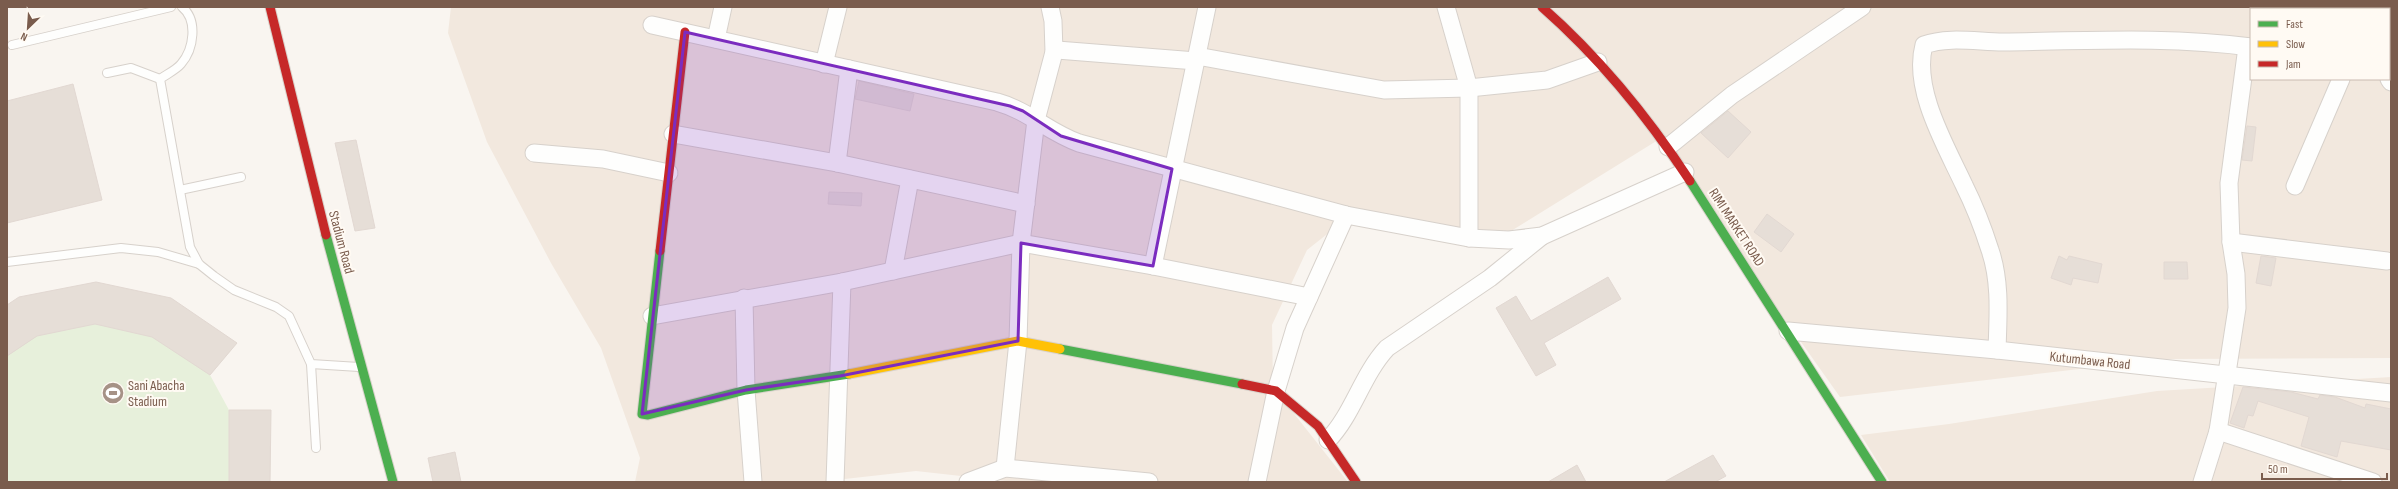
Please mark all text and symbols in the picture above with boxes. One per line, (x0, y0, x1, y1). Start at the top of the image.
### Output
north arrow (8, 8, 48, 48)
legend (2250, 8, 2390, 80)
text: Fast (2286, 17, 2303, 32)
text: N (18, 29, 29, 44)
text: Slow (2286, 37, 2305, 52)
text: Jam (2285, 57, 2301, 72)
street label: RIMI MARKET ROAD (1705, 185, 1768, 270)
street label: Stadium Road (325, 209, 358, 276)
street label: Kutumbawa Road (2049, 348, 2131, 373)
place label: Sani Abacha Stadium (128, 377, 185, 410)
sports icon: Sani Abacha Stadium (100, 380, 126, 406)
scale bar (2262, 455, 2387, 481)
text: 50 m (2268, 462, 2288, 477)

